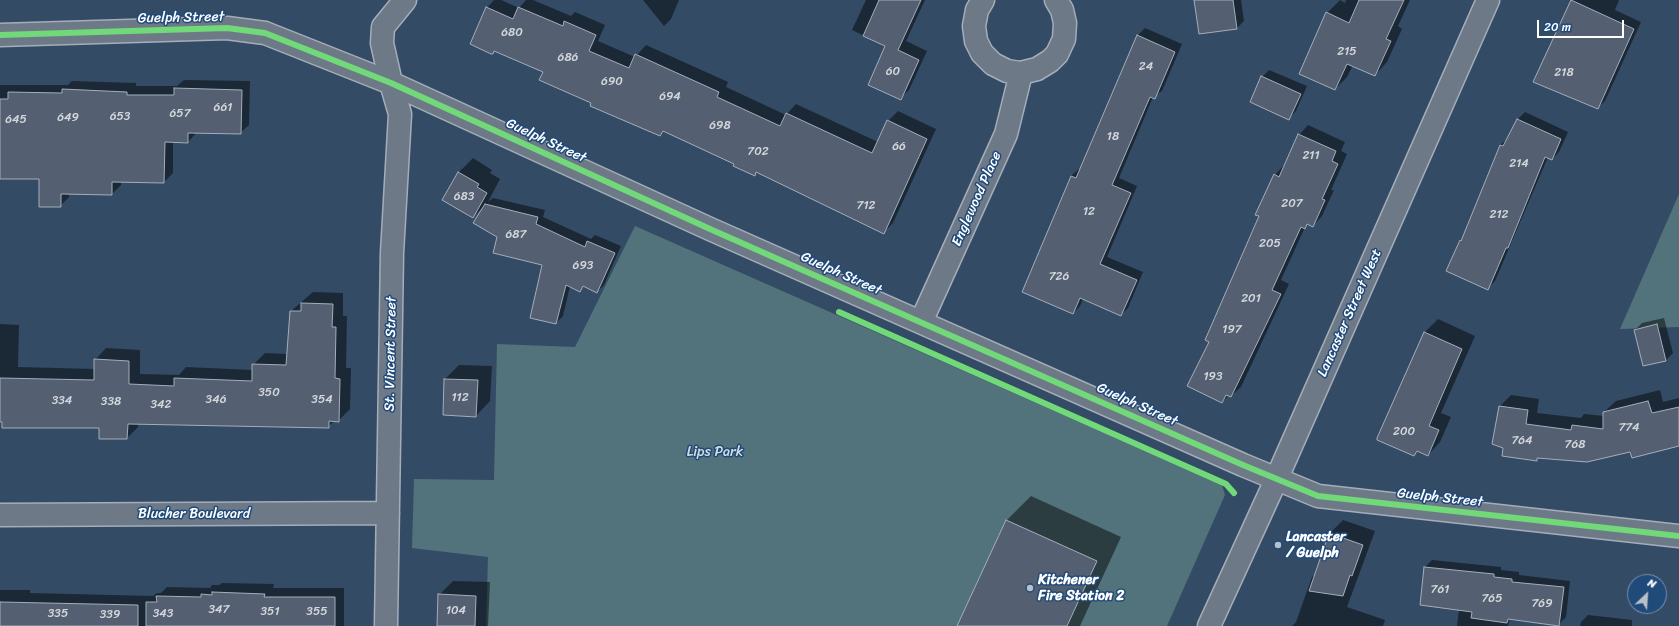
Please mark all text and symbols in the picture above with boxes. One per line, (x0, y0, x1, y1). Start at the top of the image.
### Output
street label: Guelph Street (138, 9, 224, 27)
scale bar (1539, 12, 1626, 38)
text: 20 m (1544, 16, 1571, 38)
house number: 680 (501, 26, 523, 40)
house number: 215 (1337, 45, 1357, 59)
house number: 686 (558, 51, 578, 65)
house number: 24 (1139, 60, 1153, 74)
house number: 60 (886, 65, 900, 79)
house number: 218 (1554, 66, 1574, 80)
house number: 690 (601, 75, 623, 89)
house number: 694 (659, 90, 681, 104)
house number: 661 (214, 101, 232, 115)
house number: 657 (170, 107, 190, 121)
house number: 653 (110, 110, 130, 124)
house number: 649 (57, 111, 79, 125)
house number: 645 (5, 113, 27, 127)
street label: Guelph Street (503, 115, 589, 167)
house number: 698 (709, 119, 731, 133)
house number: 18 (1107, 130, 1119, 144)
house number: 66 (892, 140, 906, 154)
house number: 702 (747, 145, 769, 159)
street label: Englewood Place (949, 149, 1005, 249)
house number: 211 (1302, 149, 1320, 163)
house number: 214 (1509, 157, 1529, 171)
house number: 683 (454, 190, 474, 204)
house number: 207 (1281, 197, 1303, 211)
house number: 712 (857, 199, 875, 213)
house number: 12 (1083, 205, 1095, 219)
house number: 212 (1490, 208, 1508, 222)
house number: 687 (506, 228, 526, 242)
house number: 205 (1259, 237, 1281, 251)
street label: Lancaster Street West (1314, 247, 1386, 379)
street label: Guelph Street (798, 249, 884, 299)
house number: 693 (573, 259, 593, 273)
house number: 726 (1049, 270, 1069, 284)
house number: 201 (1241, 292, 1261, 306)
street label: St. Vincent Street (382, 296, 400, 412)
house number: 197 (1222, 323, 1242, 337)
house number: 193 (1203, 370, 1223, 384)
street label: Guelph Street (1094, 380, 1180, 430)
house number: 350 (258, 386, 280, 400)
house number: 112 (451, 391, 469, 405)
house number: 346 (206, 393, 226, 407)
house number: 354 (311, 393, 333, 407)
house number: 334 (52, 394, 72, 408)
house number: 338 (101, 395, 121, 409)
house number: 342 (150, 398, 172, 412)
house number: 774 (1618, 421, 1640, 435)
house number: 200 (1393, 425, 1415, 439)
house number: 764 (1511, 434, 1533, 448)
house number: 768 (1565, 438, 1585, 452)
park label: Lips Park (687, 444, 743, 460)
street label: Guelph Street (1396, 485, 1484, 511)
street label: Blucher Boulevard (138, 506, 250, 522)
place label: Lancaster / Guelph (1286, 529, 1345, 562)
marker: Lancaster / Guelph (1273, 540, 1283, 550)
place label: Kitchener Fire Station 2 (1038, 572, 1124, 604)
text: N (1644, 573, 1659, 594)
north arrow (1627, 574, 1667, 614)
marker: Kitchener Fire Station 2 (1025, 583, 1035, 593)
house number: 761 (1431, 583, 1449, 597)
house number: 765 (1482, 592, 1502, 606)
house number: 769 (1531, 597, 1553, 611)
house number: 347 (209, 603, 229, 617)
house number: 104 (446, 604, 466, 618)
house number: 351 (260, 605, 280, 619)
house number: 355 (306, 605, 328, 619)
house number: 335 (48, 607, 68, 621)
house number: 343 (153, 607, 173, 621)
house number: 339 (100, 608, 120, 622)

